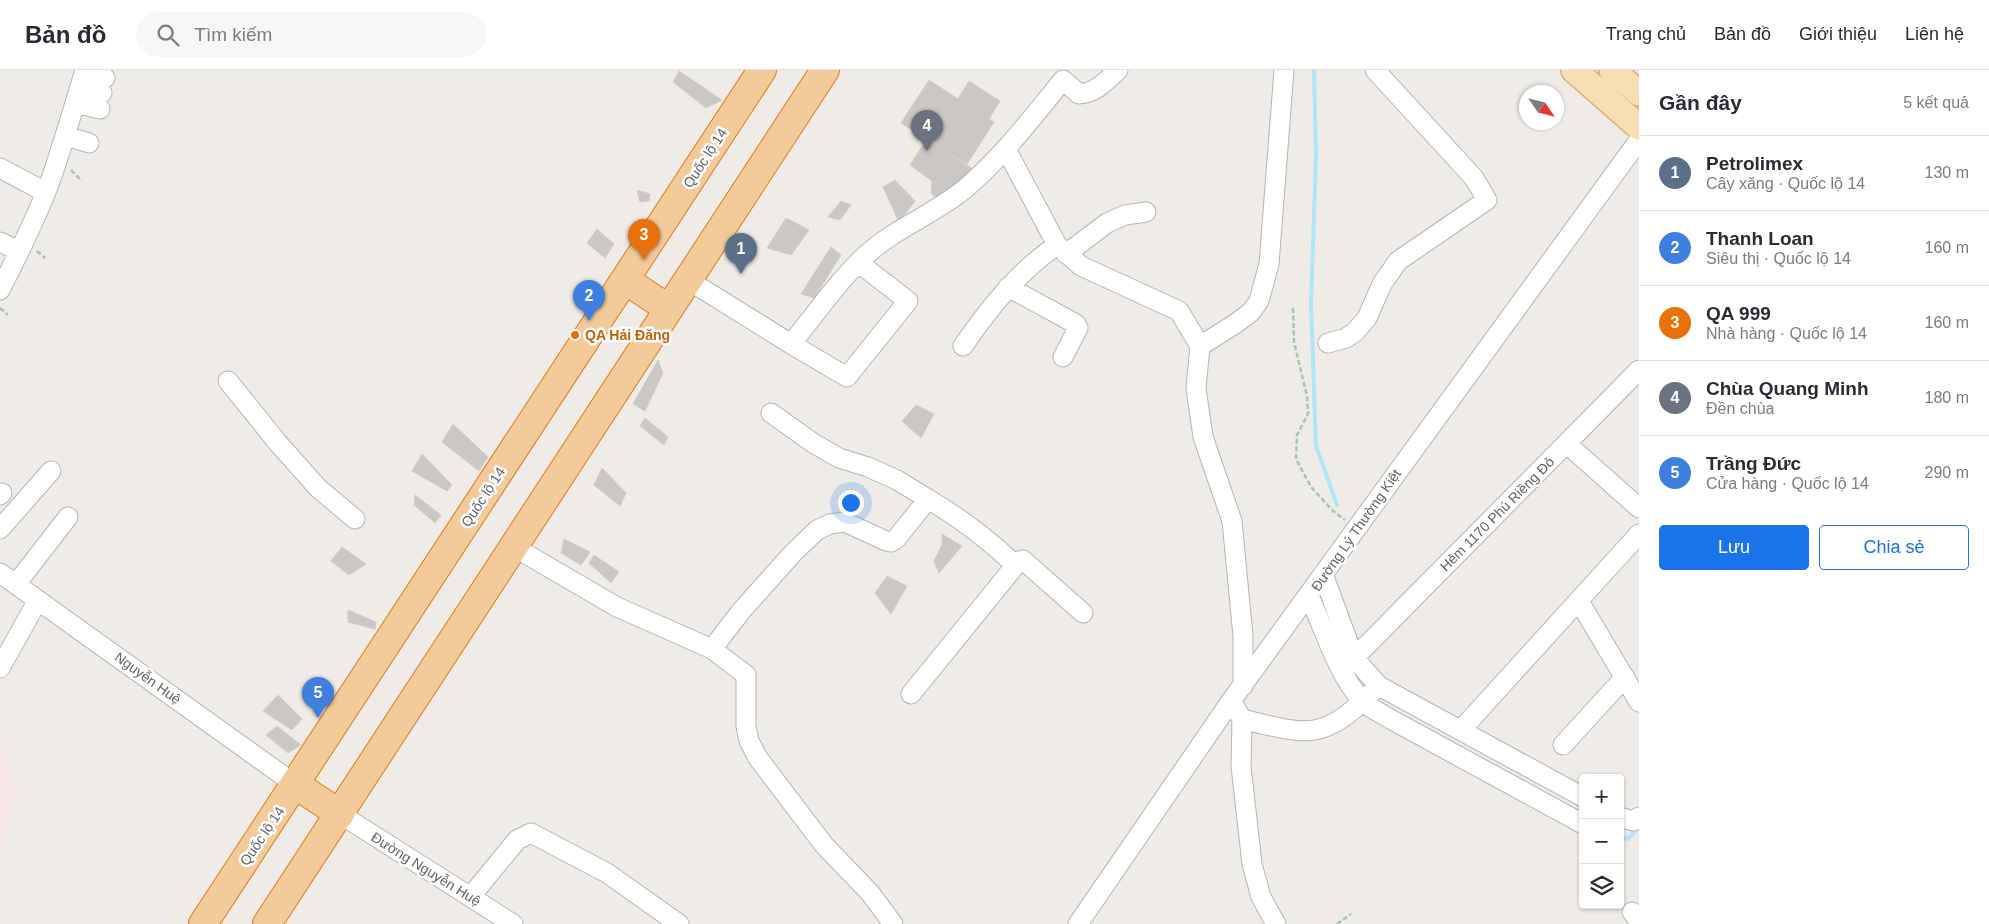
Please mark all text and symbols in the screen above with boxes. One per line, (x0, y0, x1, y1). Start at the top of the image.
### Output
search box (136, 12, 486, 57)
text: Bản đồ (25, 21, 106, 48)
icon: search (154, 21, 182, 49)
text: Tìm kiếm (194, 24, 272, 45)
text: Trang chủ (1606, 24, 1686, 44)
text: Bản đồ (1714, 24, 1771, 44)
text: Giới thiệu (1799, 24, 1877, 44)
text: Liên hệ (1905, 24, 1964, 44)
north arrow (1519, 85, 1564, 130)
text: Gần đây (1659, 91, 1742, 114)
text: 5 kết quả (1903, 94, 1969, 111)
pin: 4 (911, 110, 943, 151)
street label: Quốc lộ 14 (680, 125, 730, 191)
text: Petrolimex (1706, 153, 1803, 174)
text: 1 (1671, 164, 1679, 181)
text: 130 m (1925, 164, 1969, 181)
text: Cây xăng · Quốc lộ 14 (1706, 175, 1865, 192)
pin: 3 (628, 219, 660, 260)
text: Thanh Loan (1706, 228, 1814, 249)
pin: 1 (725, 233, 757, 274)
text: 2 (1671, 239, 1679, 256)
text: 160 m (1925, 239, 1969, 256)
text: Siêu thị · Quốc lộ 14 (1706, 250, 1851, 267)
pin: 2 (573, 280, 605, 321)
text: QA 999 (1706, 303, 1771, 324)
text: 3 (1671, 314, 1679, 331)
text: 160 m (1925, 314, 1969, 331)
text: Nhà hàng · Quốc lộ 14 (1706, 325, 1867, 342)
place label: QA Hải Đăng (585, 327, 670, 343)
marker: QA Hải Đăng (569, 329, 581, 341)
text: Chùa Quang Minh (1706, 378, 1869, 399)
text: 4 (1671, 389, 1679, 406)
text: 180 m (1925, 389, 1969, 406)
text: Đền chùa (1706, 400, 1775, 417)
text: Trầng Đức (1706, 453, 1801, 474)
street label: Hẻm 1170 Phú Riềng Đỏ (1437, 454, 1557, 574)
street label: Quốc lộ 14 (458, 464, 508, 530)
text: 5 (1671, 464, 1679, 481)
text: 290 m (1925, 464, 1969, 481)
street label: Đường Lý Thường Kiệt (1308, 466, 1404, 594)
text: Cửa hàng · Quốc lộ 14 (1706, 475, 1869, 492)
your location (838, 490, 864, 516)
button: Lưu (1659, 525, 1809, 570)
button: Chia sẻ (1819, 525, 1969, 570)
street label: Nguyễn Huệ (112, 649, 184, 707)
pin: 5 (302, 677, 334, 718)
map controls (1579, 774, 1624, 909)
button: + (1579, 774, 1624, 819)
street label: Quốc lộ 14 (236, 803, 288, 869)
button: − (1579, 819, 1624, 864)
street label: Đường Nguyễn Huệ (368, 829, 484, 909)
button: layers (1579, 864, 1624, 909)

